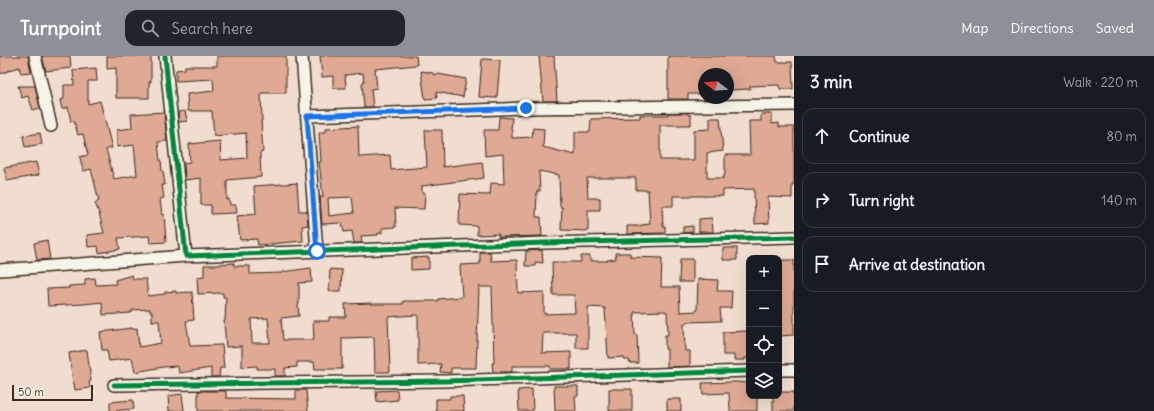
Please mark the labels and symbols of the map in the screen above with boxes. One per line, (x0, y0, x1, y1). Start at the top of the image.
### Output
north arrow (698, 68, 734, 104)
route end (517, 99, 535, 117)
route start (308, 242, 326, 260)
scale bar (12, 383, 93, 402)

